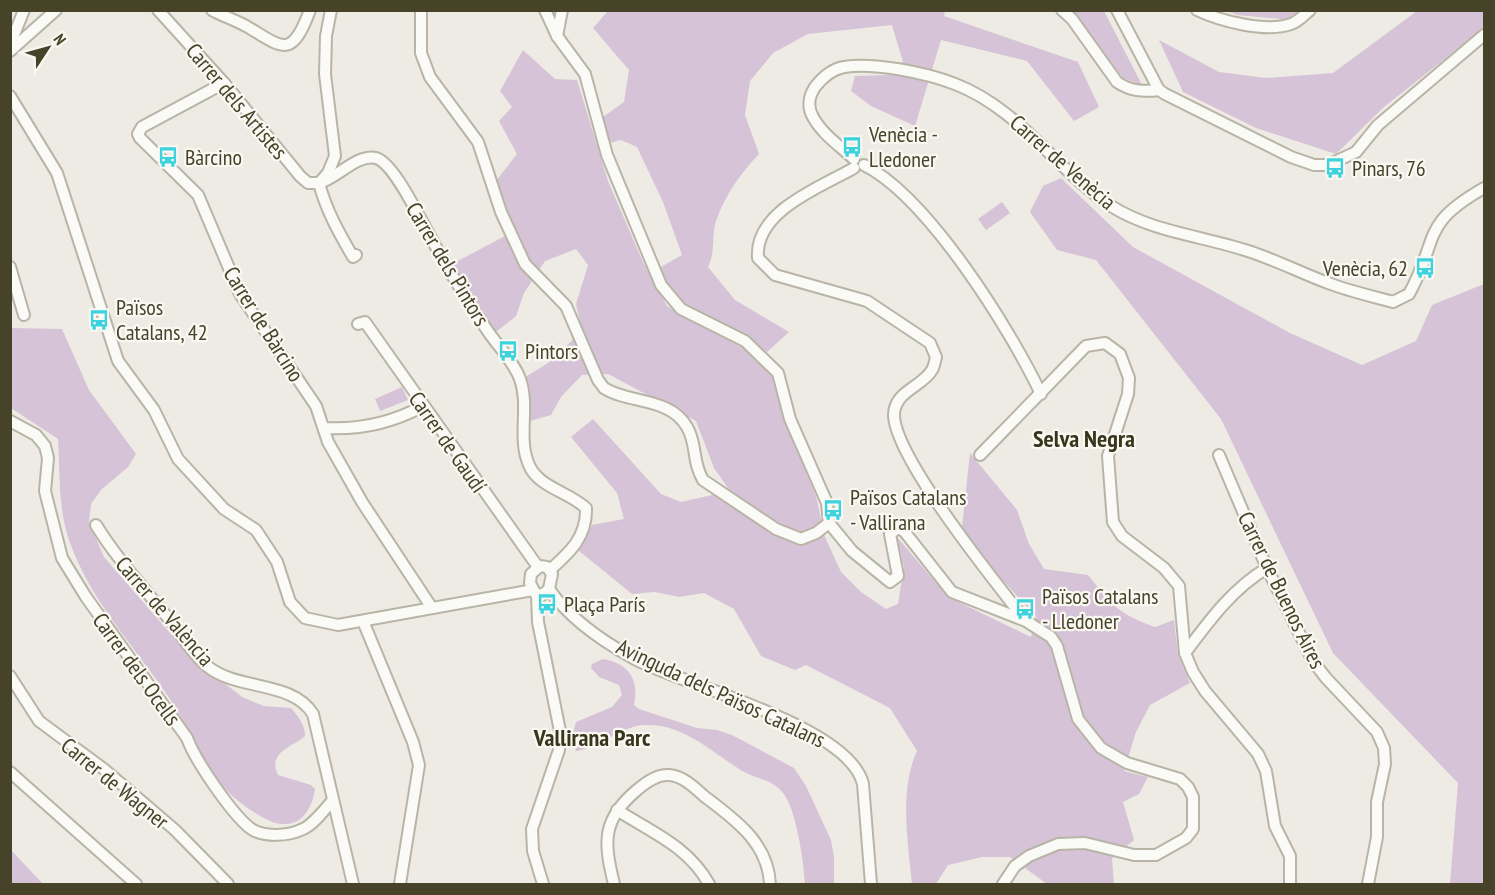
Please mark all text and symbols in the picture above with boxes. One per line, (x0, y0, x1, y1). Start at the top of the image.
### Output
north arrow (18, 18, 78, 78)
text: N (50, 30, 71, 49)
street label: Carrer dels Artistes (180, 37, 294, 165)
street label: Carrer de Venècia (1004, 108, 1122, 216)
place label: Venècia - Lledoner (868, 120, 938, 173)
bus stop icon: Venècia - Lledoner (840, 135, 864, 159)
place label: Bàrcino (185, 143, 242, 171)
bus stop icon: Bàrcino (156, 145, 180, 169)
place label: Pinars, 76 (1352, 154, 1426, 182)
bus stop icon: Pinars, 76 (1323, 156, 1347, 180)
street label: Carrer dels Pintors (400, 197, 496, 331)
place label: Venècia, 62 (1322, 254, 1408, 282)
bus stop icon: Venècia, 62 (1413, 256, 1437, 280)
street label: Carrer de Bàrcino (218, 261, 310, 387)
place label: Països Catalans, 42 (116, 293, 208, 346)
bus stop icon: Països Catalans, 42 (87, 308, 111, 332)
place label: Pintors (525, 337, 578, 365)
bus stop icon: Pintors (496, 339, 520, 363)
street label: Carrer de Gaudí (403, 386, 493, 498)
district label: Selva Negra (1033, 423, 1135, 454)
place label: Països Catalans - Vallirana (850, 483, 966, 536)
bus stop icon: Països Catalans - Vallirana (821, 498, 845, 522)
street label: Carrer de Buenos Aires (1232, 507, 1332, 673)
street label: Carrer de València (110, 550, 220, 672)
place label: Països Catalans - Lledoner (1042, 582, 1158, 635)
place label: Plaça París (564, 590, 646, 618)
bus stop icon: Plaça París (535, 592, 559, 616)
bus stop icon: Països Catalans - Lledoner (1013, 597, 1037, 621)
street label: Carrer dels Ocells (87, 607, 187, 731)
street label: Avinguda dels Països Catalans (612, 632, 830, 754)
district label: Vallirana Parc (533, 722, 651, 753)
street label: Carrer de Wagner (55, 731, 175, 835)

